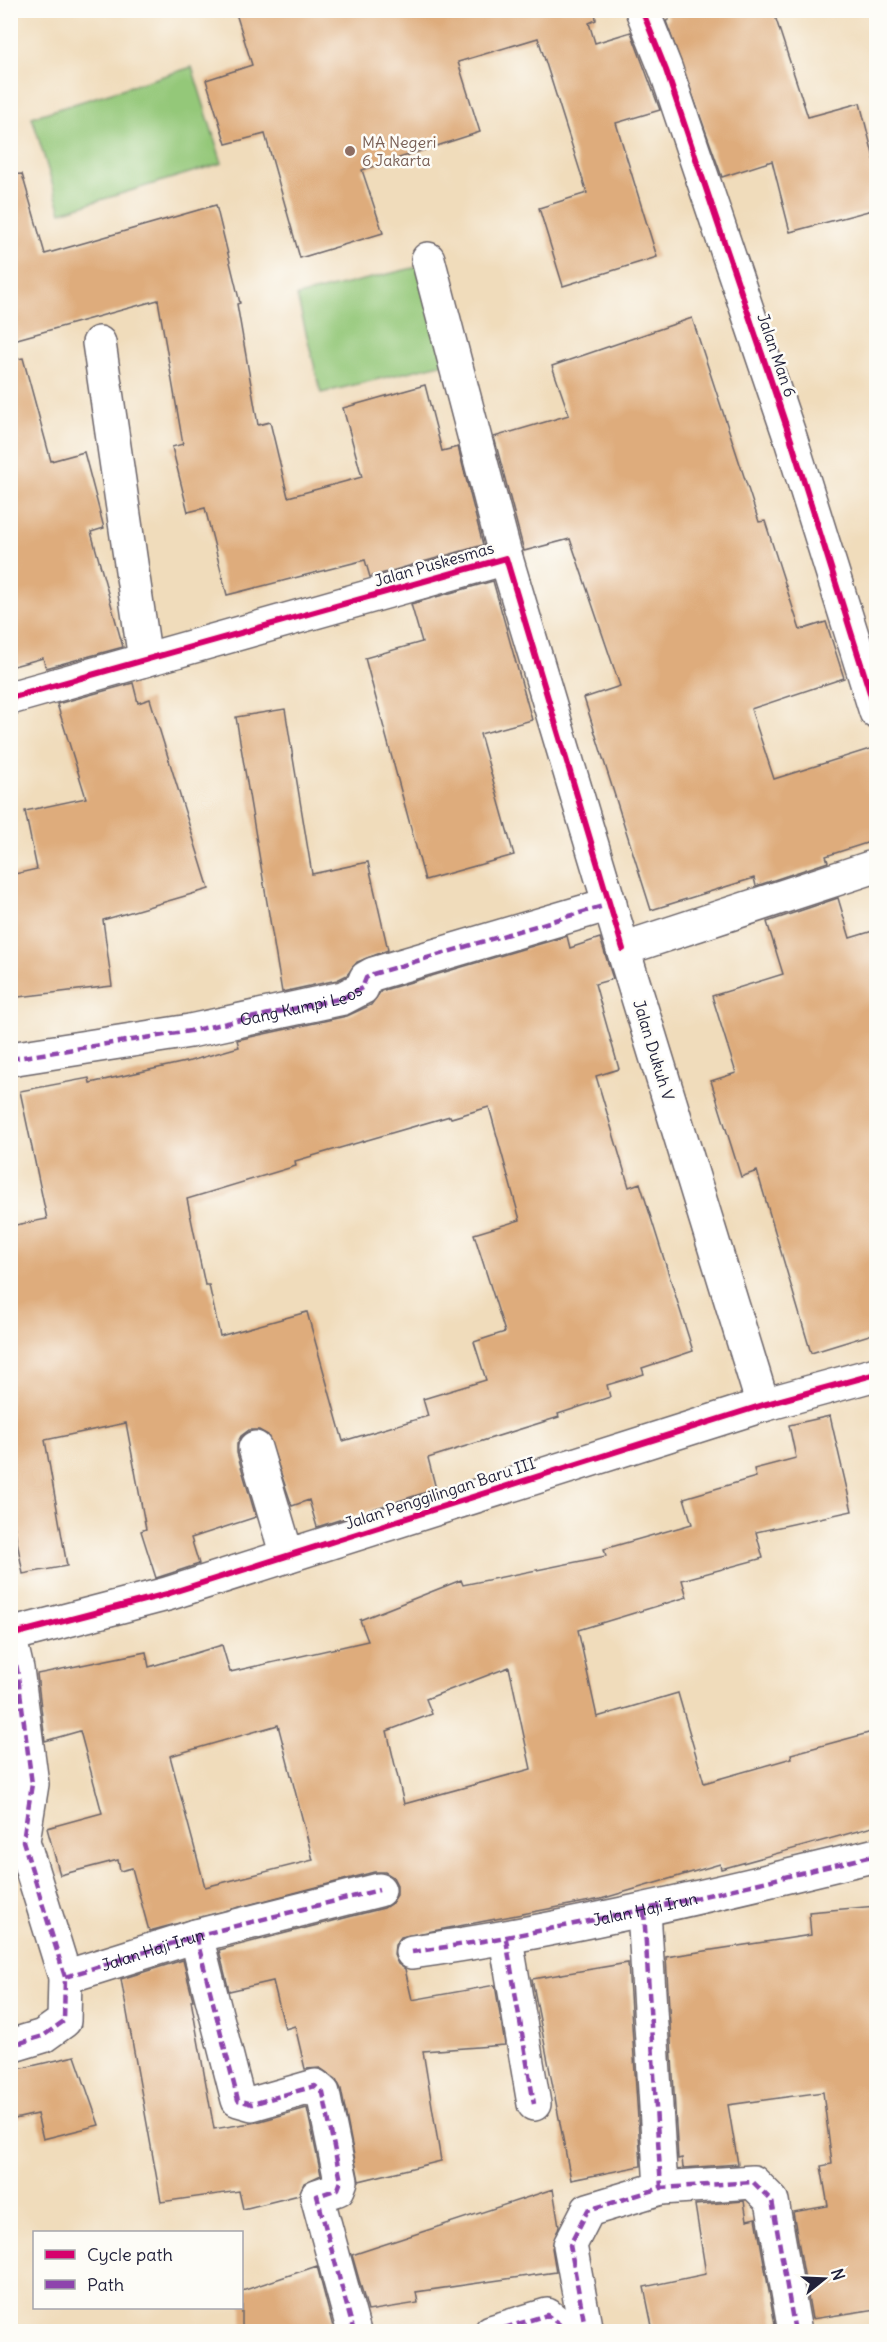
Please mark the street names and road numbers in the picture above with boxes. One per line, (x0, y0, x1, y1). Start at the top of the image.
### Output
street label: Jalan Man 6 (753, 310, 801, 400)
street label: Jalan Puskesmas (372, 537, 496, 591)
street label: Gang Kumpi Leos (238, 980, 365, 1030)
street label: Jalan Dukuh V (629, 997, 679, 1103)
street label: Jalan Penggilingan Baru III (342, 1453, 538, 1533)
street label: Jalan Haji Irun (591, 1888, 699, 1930)
street label: Jalan Haji Irun (99, 1924, 206, 1975)

